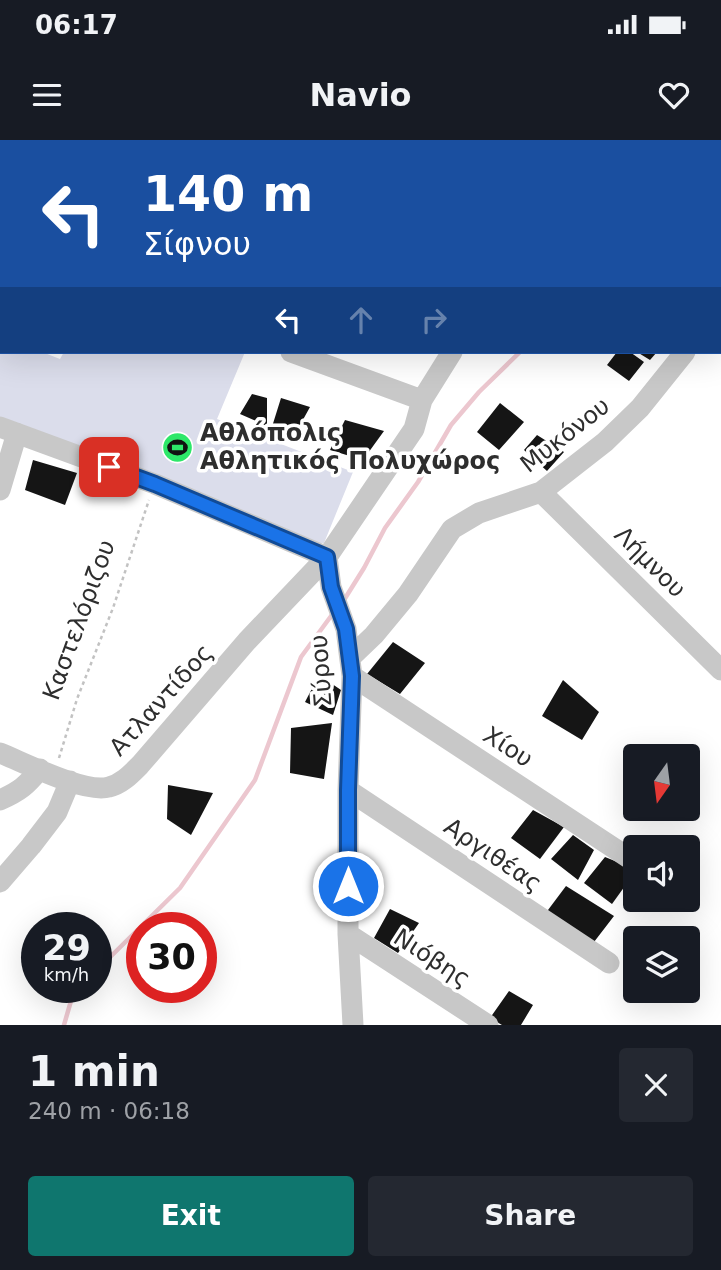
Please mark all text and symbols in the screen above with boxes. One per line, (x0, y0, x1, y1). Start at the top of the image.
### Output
text: 06:17 (35, 10, 118, 40)
icon: menu (28, 76, 66, 114)
text: Navio (309, 76, 412, 114)
icon: heart (655, 76, 693, 114)
text: 140 m (143, 166, 313, 223)
icon: left (28, 168, 119, 259)
text: Σίφνου (143, 225, 251, 263)
icon: left (269, 301, 307, 339)
icon: ahead (342, 301, 380, 339)
icon: right (415, 301, 453, 339)
street label: Μυκόνου (515, 392, 615, 478)
place label: Αθλόπολις Αθλητικός Πολυχώρος (200, 419, 500, 475)
sports icon: Αθλόπολις Αθλητικός Πολυχώρος (160, 430, 194, 464)
pin (79, 437, 139, 497)
icon: arrive (90, 448, 128, 486)
street label: Λήμνου (609, 521, 691, 603)
street label: Καστελόριζου (37, 536, 121, 704)
street label: Σύρου (304, 634, 338, 708)
street label: Ατλαντίδος (104, 638, 218, 762)
street label: Χίου (478, 721, 538, 773)
north arrow (623, 744, 700, 821)
map controls (623, 744, 700, 1003)
street label: Αργιθέας (439, 812, 547, 898)
button: sound (623, 835, 700, 912)
position arrow (311, 849, 385, 923)
speed limit sign: 30 (126, 912, 217, 1003)
street label: Νιόβης (389, 923, 475, 993)
button: layers (623, 926, 700, 1003)
text: 29 (42, 928, 91, 968)
text: km/h (44, 964, 89, 985)
text: 1 min (28, 1047, 160, 1096)
button: close (619, 1048, 693, 1122)
text: 240 m · 06:18 (28, 1098, 190, 1124)
button: Exit (28, 1176, 354, 1256)
button: Share (368, 1176, 693, 1256)

